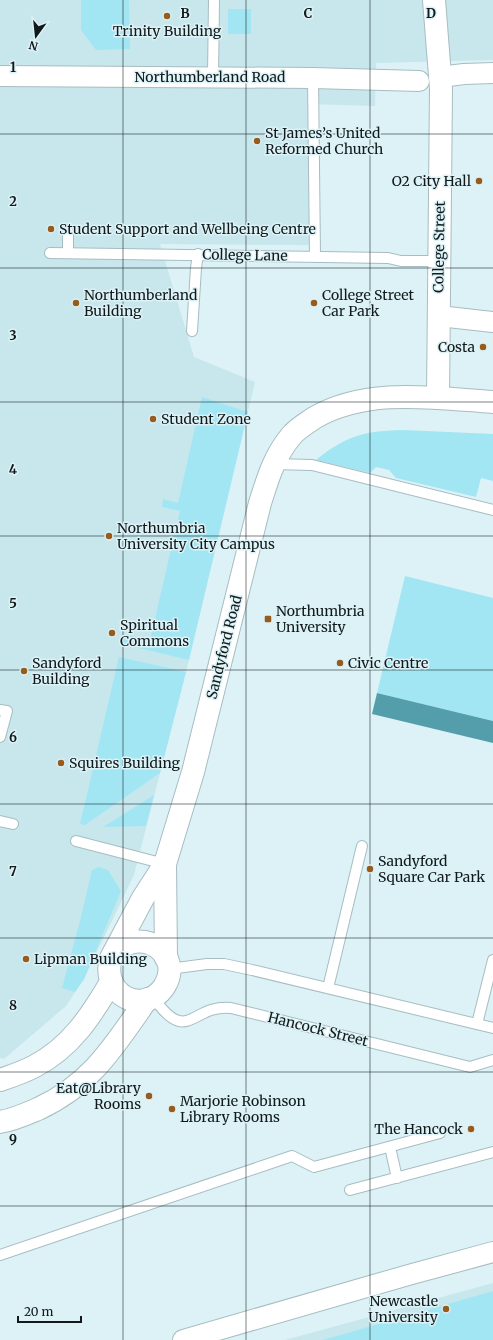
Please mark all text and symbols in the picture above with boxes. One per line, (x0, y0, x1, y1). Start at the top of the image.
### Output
text: B (180, 5, 190, 22)
text: C (304, 5, 313, 22)
text: D (426, 5, 436, 22)
marker: Trinity Building (162, 11, 172, 21)
north arrow (16, 16, 56, 56)
place label: Trinity Building (113, 22, 222, 40)
text: N (27, 38, 39, 54)
text: 1 (10, 59, 16, 76)
street label: Northumberland Road (135, 68, 286, 86)
place label: St James’s United Reformed Church (265, 124, 383, 158)
marker: St James’s United Reformed Church (252, 136, 262, 146)
place label: O2 City Hall (392, 172, 472, 190)
marker: O2 City Hall (474, 176, 484, 186)
text: 2 (9, 193, 17, 210)
street label: College Street (429, 200, 449, 293)
place label: Student Support and Wellbeing Centre (59, 220, 316, 238)
marker: Student Support and Wellbeing Centre (46, 224, 56, 234)
street label: College Lane (202, 245, 288, 265)
place label: Northumberland Building (84, 286, 198, 320)
place label: College Street Car Park (322, 286, 415, 320)
marker: Northumberland Building (71, 298, 81, 308)
marker: College Street Car Park (309, 298, 319, 308)
text: 3 (9, 327, 17, 344)
place label: Costa (438, 338, 475, 356)
marker: Costa (478, 342, 488, 352)
place label: Student Zone (161, 410, 251, 428)
marker: Student Zone (148, 414, 158, 424)
text: 4 (9, 461, 18, 478)
place label: Northumbria University City Campus (117, 519, 275, 553)
marker: Northumbria University City Campus (104, 531, 114, 541)
street label: Sandyford Road (202, 593, 246, 701)
text: 5 (9, 595, 17, 612)
place label: Northumbria University (276, 602, 365, 636)
marker: Northumbria University (263, 614, 273, 624)
place label: Spiritual Commons (120, 616, 189, 650)
marker: Spiritual Commons (107, 628, 117, 638)
place label: Sandyford Building (32, 654, 102, 688)
place label: Civic Centre (348, 654, 428, 672)
marker: Civic Centre (335, 658, 345, 668)
marker: Sandyford Building (19, 666, 29, 676)
text: 6 (9, 729, 17, 746)
place label: Squires Building (69, 754, 181, 772)
marker: Squires Building (56, 758, 66, 768)
place label: Sandyford Square Car Park (378, 852, 485, 886)
text: 7 (9, 863, 17, 880)
marker: Sandyford Square Car Park (365, 864, 375, 874)
place label: Lipman Building (34, 950, 148, 968)
marker: Lipman Building (21, 954, 31, 964)
text: 8 (9, 997, 17, 1014)
street label: Hancock Street (266, 1008, 370, 1050)
place label: Eat@Library Rooms (56, 1079, 142, 1113)
marker: Eat@Library Rooms (144, 1091, 154, 1101)
place label: Marjorie Robinson Library Rooms (180, 1092, 306, 1126)
marker: Marjorie Robinson Library Rooms (167, 1104, 177, 1114)
place label: The Hancock (374, 1120, 463, 1138)
marker: The Hancock (466, 1124, 476, 1134)
text: 9 (9, 1131, 17, 1148)
place label: Newcastle University (368, 1292, 439, 1326)
scale bar (18, 1298, 81, 1324)
text: 20 m (24, 1304, 53, 1319)
marker: Newcastle University (441, 1304, 451, 1314)

